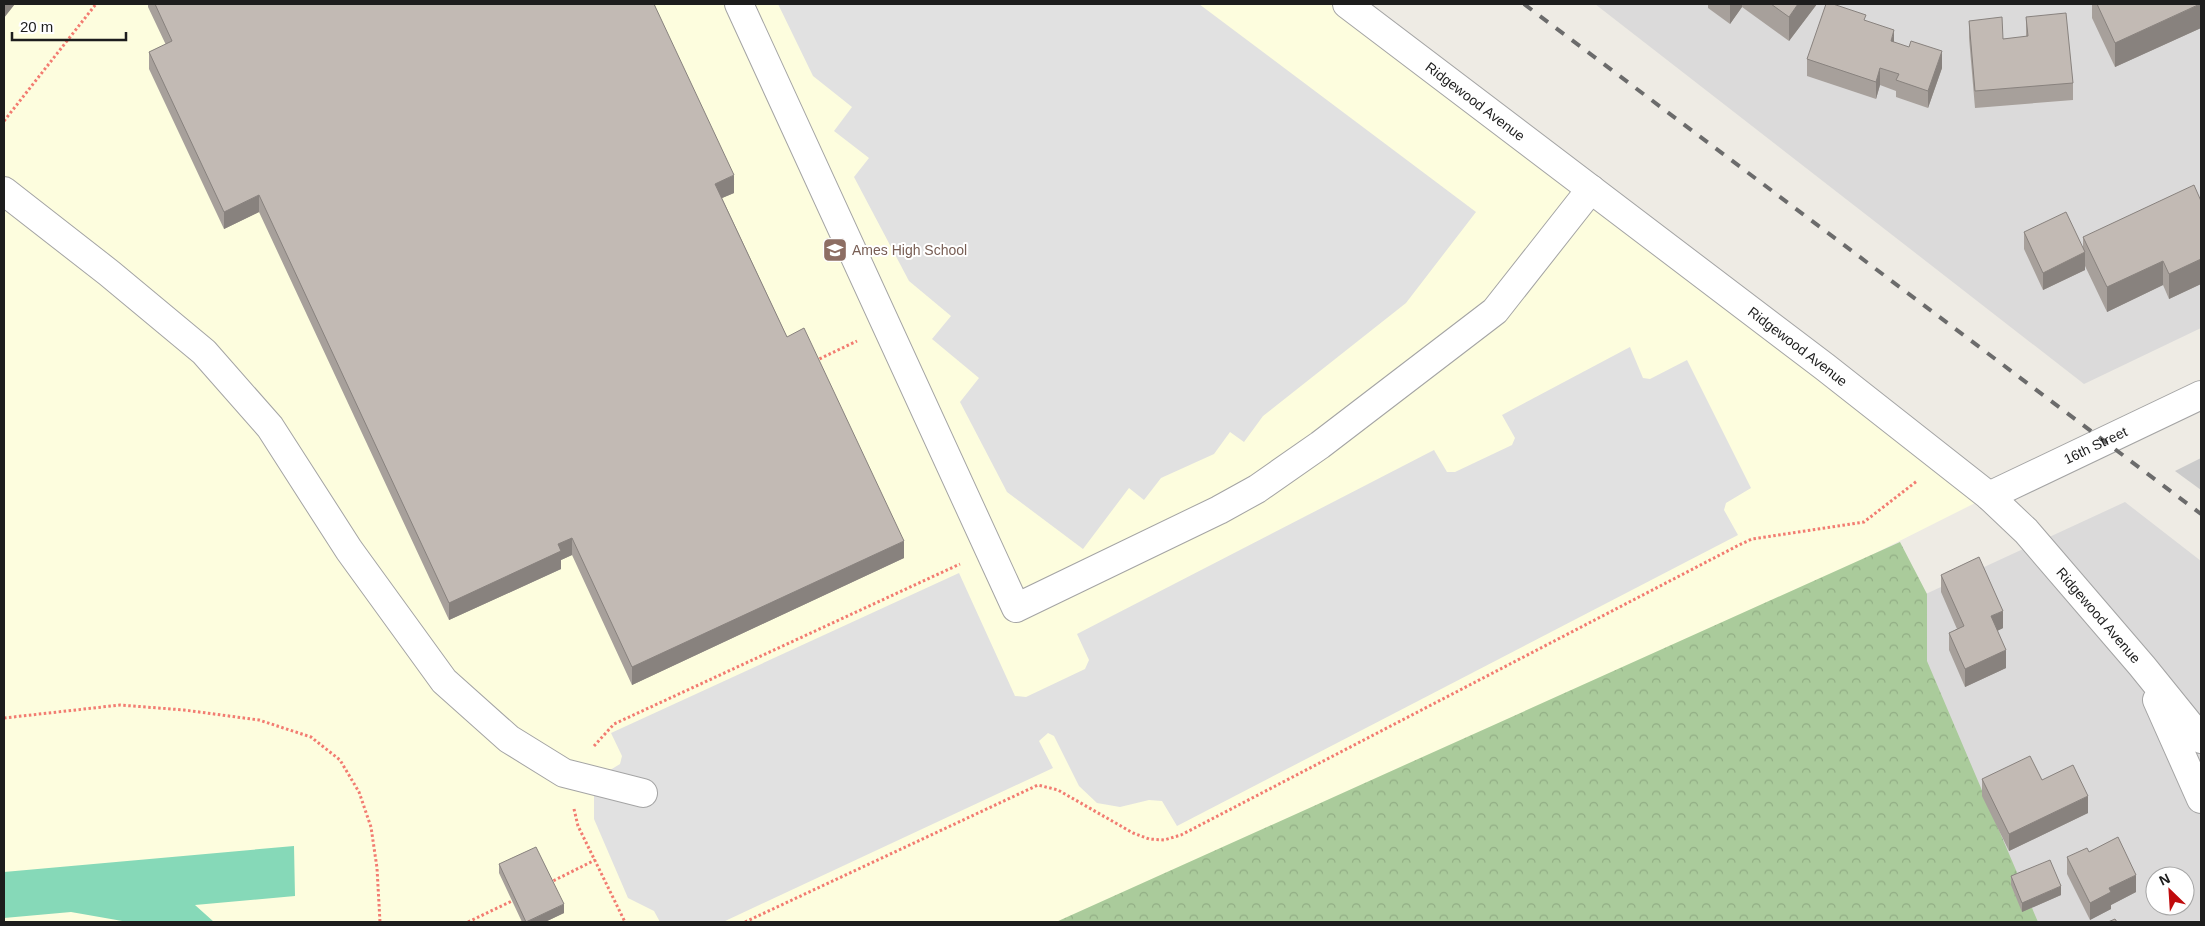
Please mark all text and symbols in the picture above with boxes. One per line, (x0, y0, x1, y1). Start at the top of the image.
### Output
scale bar (12, 10, 126, 42)
text: 20 m (20, 18, 53, 35)
street label: Ridgewood Avenue (1422, 59, 1528, 144)
school or university icon: Ames High School (822, 237, 848, 263)
place label: Ames High School (852, 242, 967, 258)
street label: Ridgewood Avenue (1745, 303, 1851, 390)
street label: 16th Street (2061, 423, 2130, 467)
street label: Ridgewood Avenue (2053, 564, 2144, 666)
north arrow (2145, 866, 2195, 916)
text: N (2157, 870, 2172, 889)

